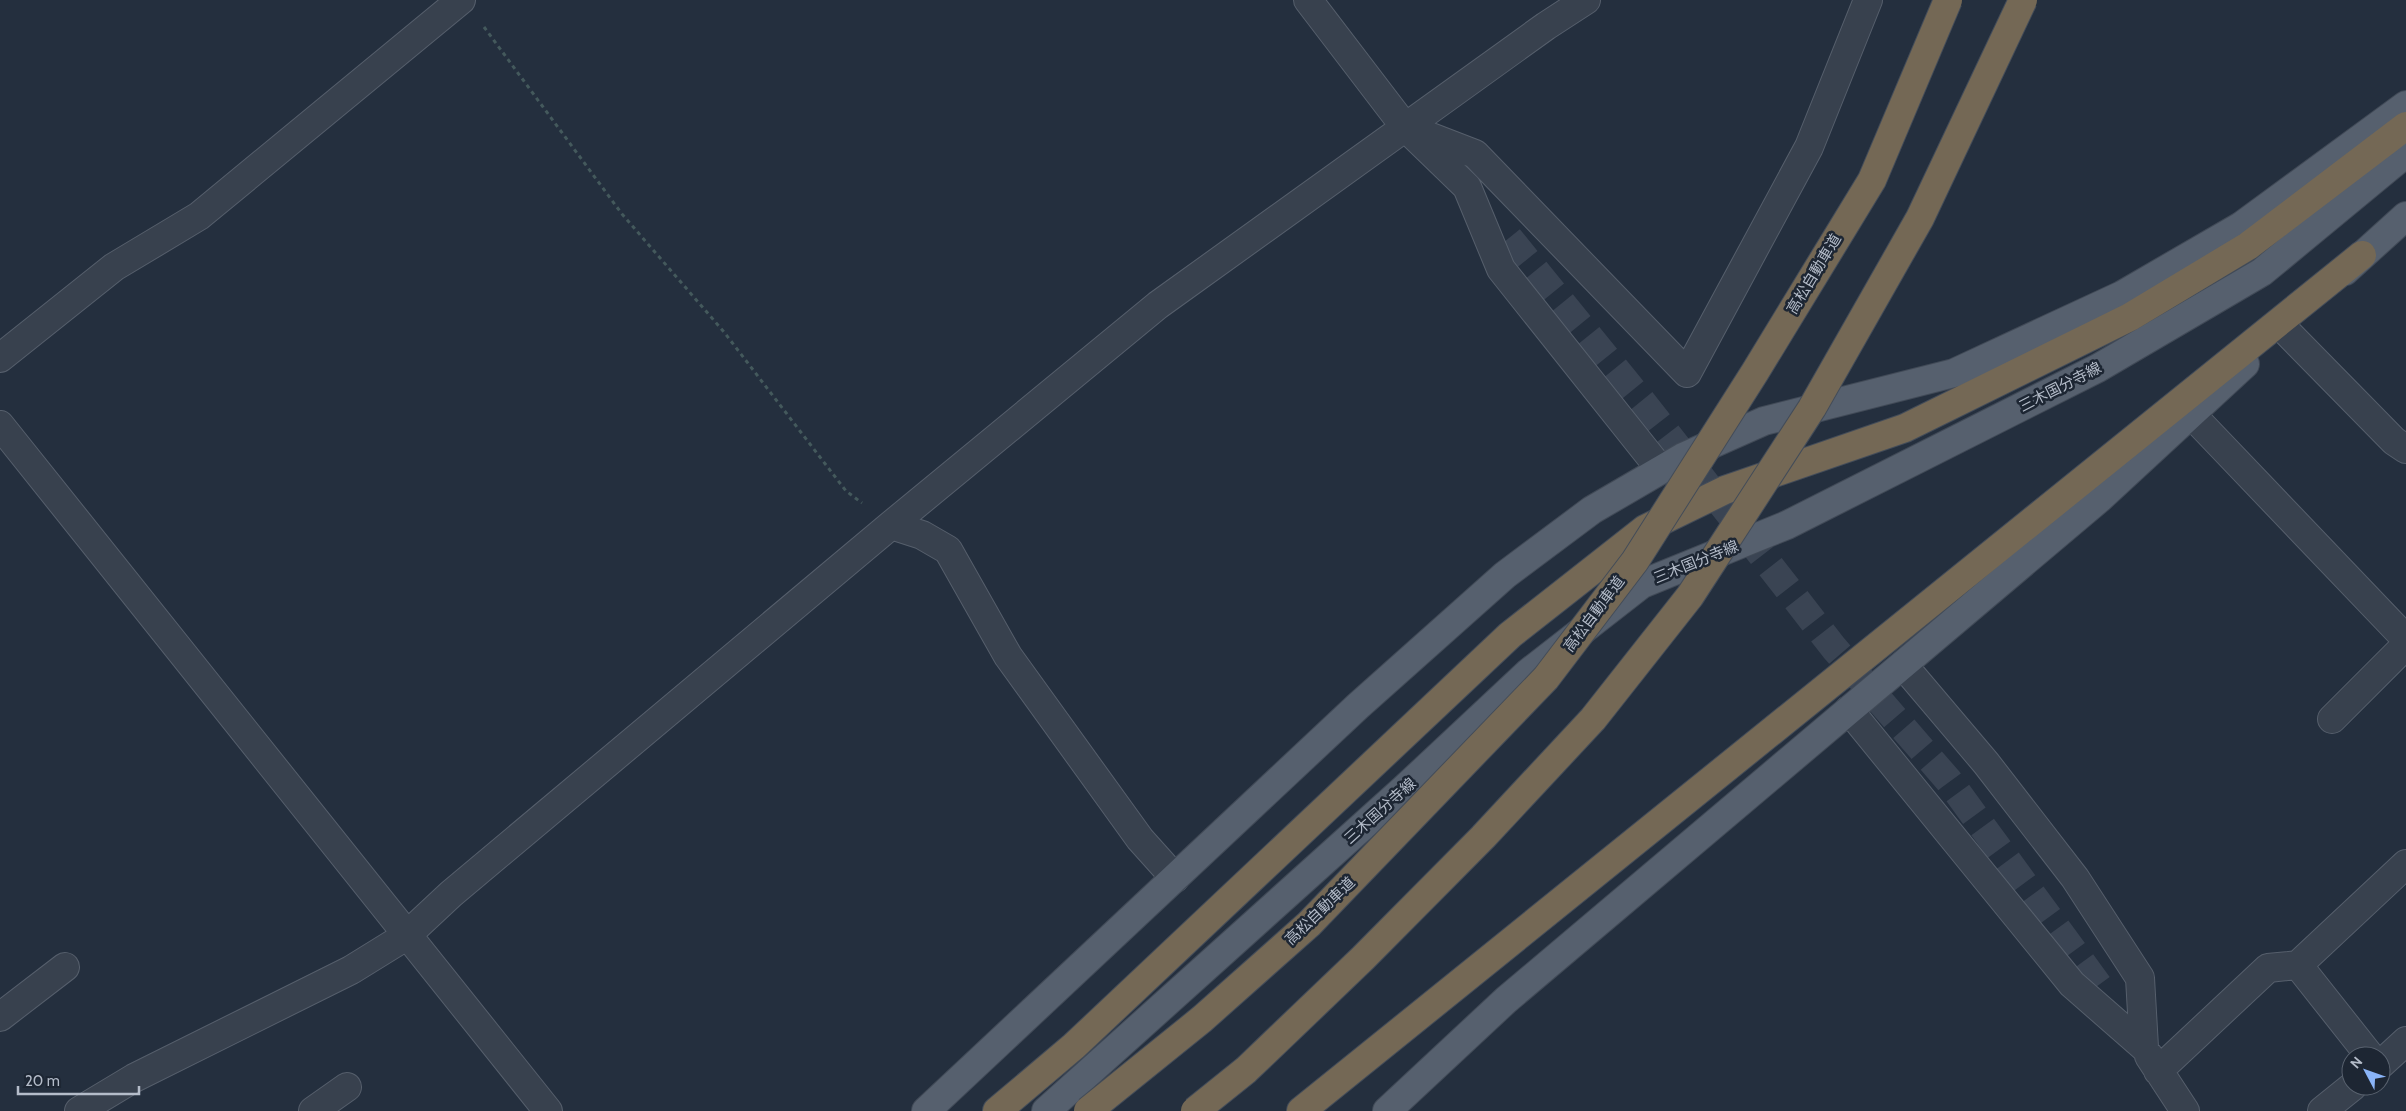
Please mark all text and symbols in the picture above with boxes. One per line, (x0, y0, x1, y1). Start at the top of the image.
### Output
street label: 高松自動車道 (1783, 231, 1845, 317)
street label: 三木国分寺線 (2016, 359, 2104, 415)
street label: 三木国分寺線 (1651, 537, 1741, 587)
street label: 高松自動車道 (1560, 573, 1628, 655)
street label: 三木国分寺線 (1341, 774, 1419, 848)
street label: 高松自動車道 (1281, 873, 1359, 949)
north arrow (2341, 1046, 2391, 1096)
text: N (2346, 1053, 2366, 1072)
scale bar (18, 1064, 139, 1096)
text: 20 m (25, 1072, 60, 1090)

